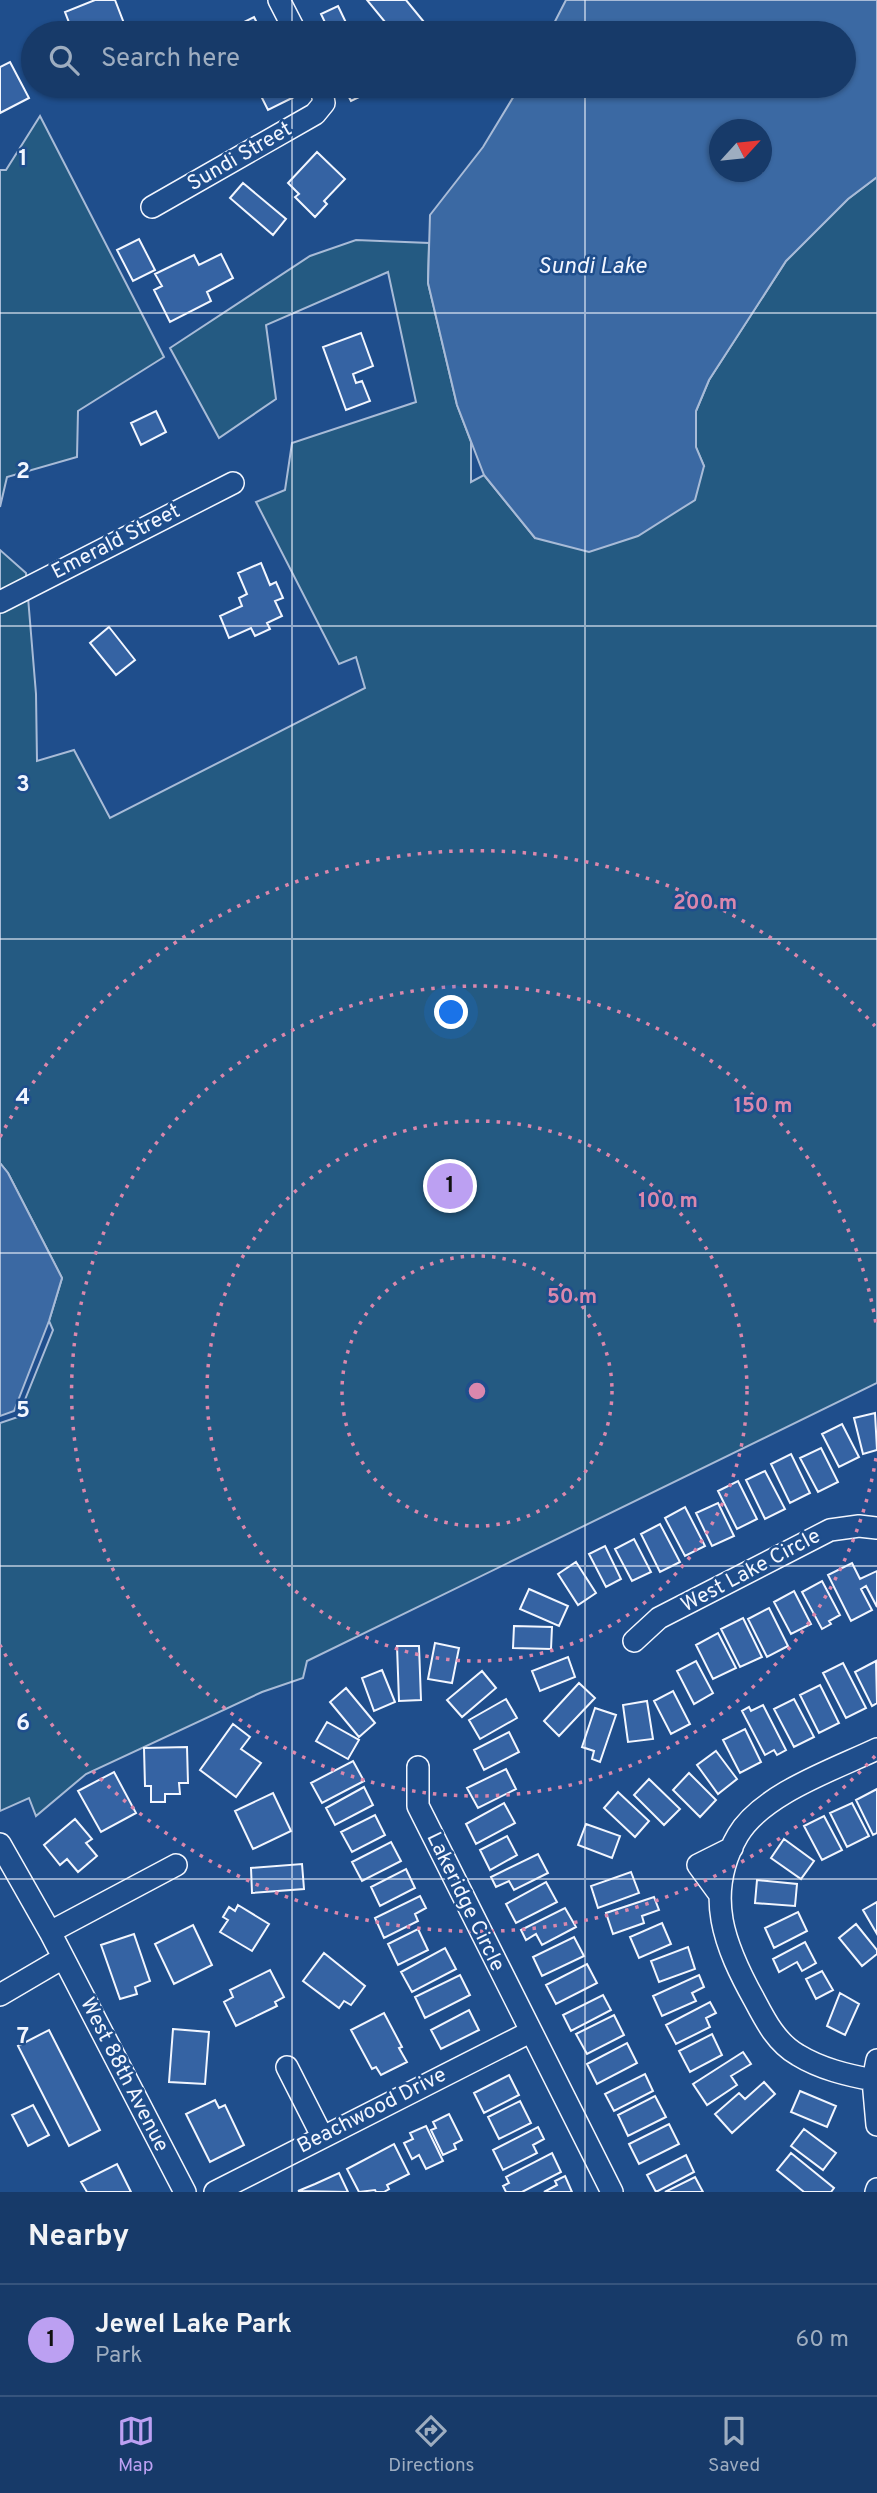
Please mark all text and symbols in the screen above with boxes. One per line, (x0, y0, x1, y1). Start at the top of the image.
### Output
search box (21, 21, 856, 98)
icon: search (45, 41, 83, 79)
text: Search here (101, 43, 240, 76)
street label: Sundi Street (183, 116, 297, 198)
north arrow (709, 119, 772, 182)
text: 1 (18, 145, 28, 174)
water label: Sundi Lake (538, 253, 648, 282)
text: 2 (16, 458, 30, 487)
street label: Emerald Street (47, 498, 185, 586)
text: 3 (16, 771, 30, 800)
text: 200 m (673, 890, 737, 917)
your location (434, 995, 468, 1029)
text: 4 (16, 1084, 30, 1113)
text: 150 m (734, 1093, 792, 1120)
pin: 1 (427, 1160, 473, 1212)
text: 100 m (638, 1188, 698, 1215)
text: 50 m (547, 1284, 597, 1311)
centre of rings (465, 1379, 489, 1403)
text: 5 (16, 1397, 30, 1426)
street label: West Lake Circle (677, 1523, 825, 1619)
text: 6 (16, 1710, 30, 1739)
street label: Lakeridge Circle (420, 1828, 510, 1976)
street label: West 88th Avenue (73, 1993, 175, 2157)
text: 7 (17, 2023, 29, 2052)
street label: Beachwood Drive (293, 2062, 451, 2160)
text: Nearby (28, 2219, 129, 2256)
text: Jewel Lake Park (95, 2309, 292, 2342)
text: 1 (46, 2326, 56, 2355)
text: 60 m (796, 2326, 849, 2355)
text: Park (95, 2342, 142, 2371)
tab: Map (117, 2412, 155, 2478)
tab: Directions (388, 2412, 475, 2478)
tab: Saved (708, 2412, 760, 2478)

